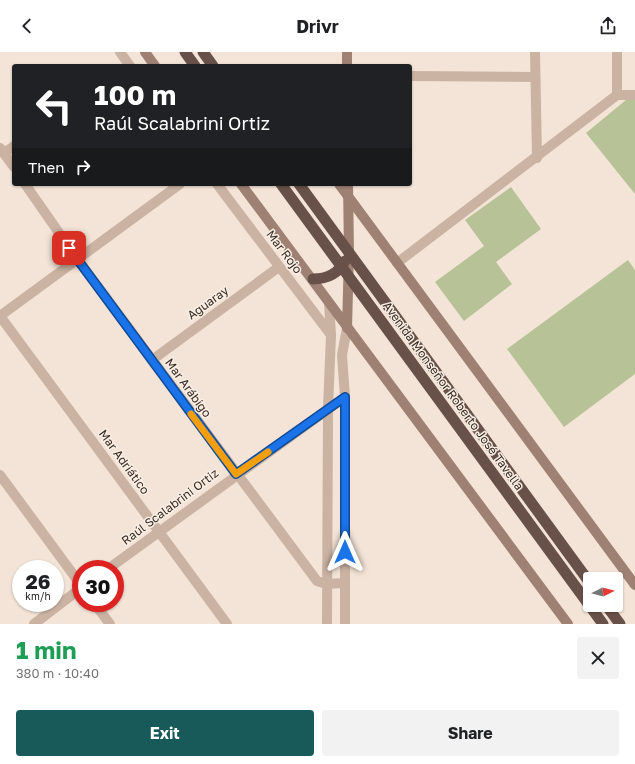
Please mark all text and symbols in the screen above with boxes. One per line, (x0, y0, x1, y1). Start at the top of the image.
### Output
icon: back (16, 15, 38, 37)
text: Drivr (296, 15, 339, 37)
icon: share (597, 15, 619, 37)
text: 100 m (94, 78, 176, 111)
icon: left (28, 80, 80, 132)
text: Raúl Scalabrini Ortiz (94, 112, 270, 134)
icon: right (72, 156, 94, 178)
text: Then (28, 158, 64, 176)
street label: Mar Rojo (263, 227, 306, 276)
pin (52, 231, 86, 265)
icon: arrive (58, 237, 80, 259)
street label: Aguaray (184, 283, 231, 323)
street label: Avenida Monseñor Roberto José Tavella (380, 298, 527, 493)
street label: Mar Arábigo (162, 355, 215, 420)
street label: Mar Adriático (96, 426, 153, 497)
street label: Raúl Scalabrini Ortiz (118, 465, 221, 548)
position arrow (324, 531, 366, 573)
speed limit sign: 30 (72, 560, 124, 612)
text: 26 (26, 569, 50, 593)
north arrow (583, 572, 623, 612)
map controls (583, 572, 623, 612)
text: km/h (25, 590, 51, 602)
text: 1 min (16, 635, 76, 664)
button: close (577, 637, 619, 679)
text: 380 m · 10:40 (16, 665, 99, 681)
button: Exit (16, 710, 314, 756)
button: Share (322, 710, 619, 756)

